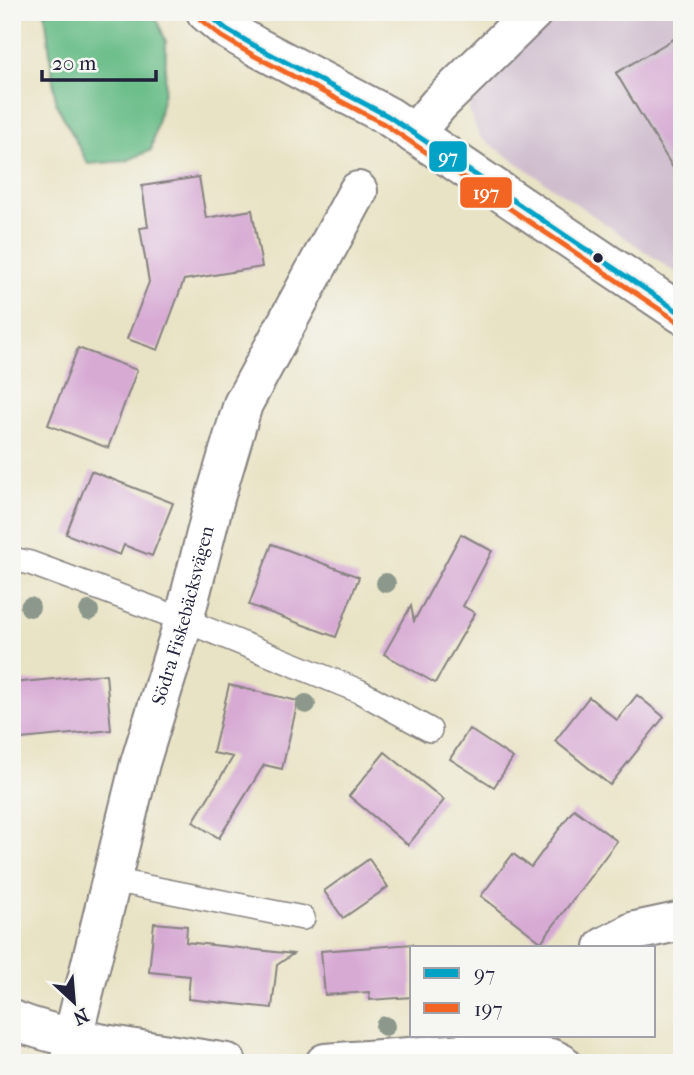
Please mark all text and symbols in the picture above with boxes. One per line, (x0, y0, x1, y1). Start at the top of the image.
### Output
scale bar (42, 38, 156, 82)
text: 20 m (52, 51, 97, 75)
line badge: 97 (428, 140, 468, 173)
text: 97 (437, 146, 458, 168)
line badge: 197 (459, 176, 513, 209)
text: 197 (473, 182, 499, 204)
unlabelled marker (591, 251, 605, 265)
street label: Södra Fiskebäcksvägen (147, 524, 218, 708)
legend (410, 946, 656, 1036)
text: 97 (474, 962, 495, 986)
north arrow (38, 967, 108, 1036)
text: 197 (474, 997, 503, 1021)
text: N (69, 1003, 92, 1030)

